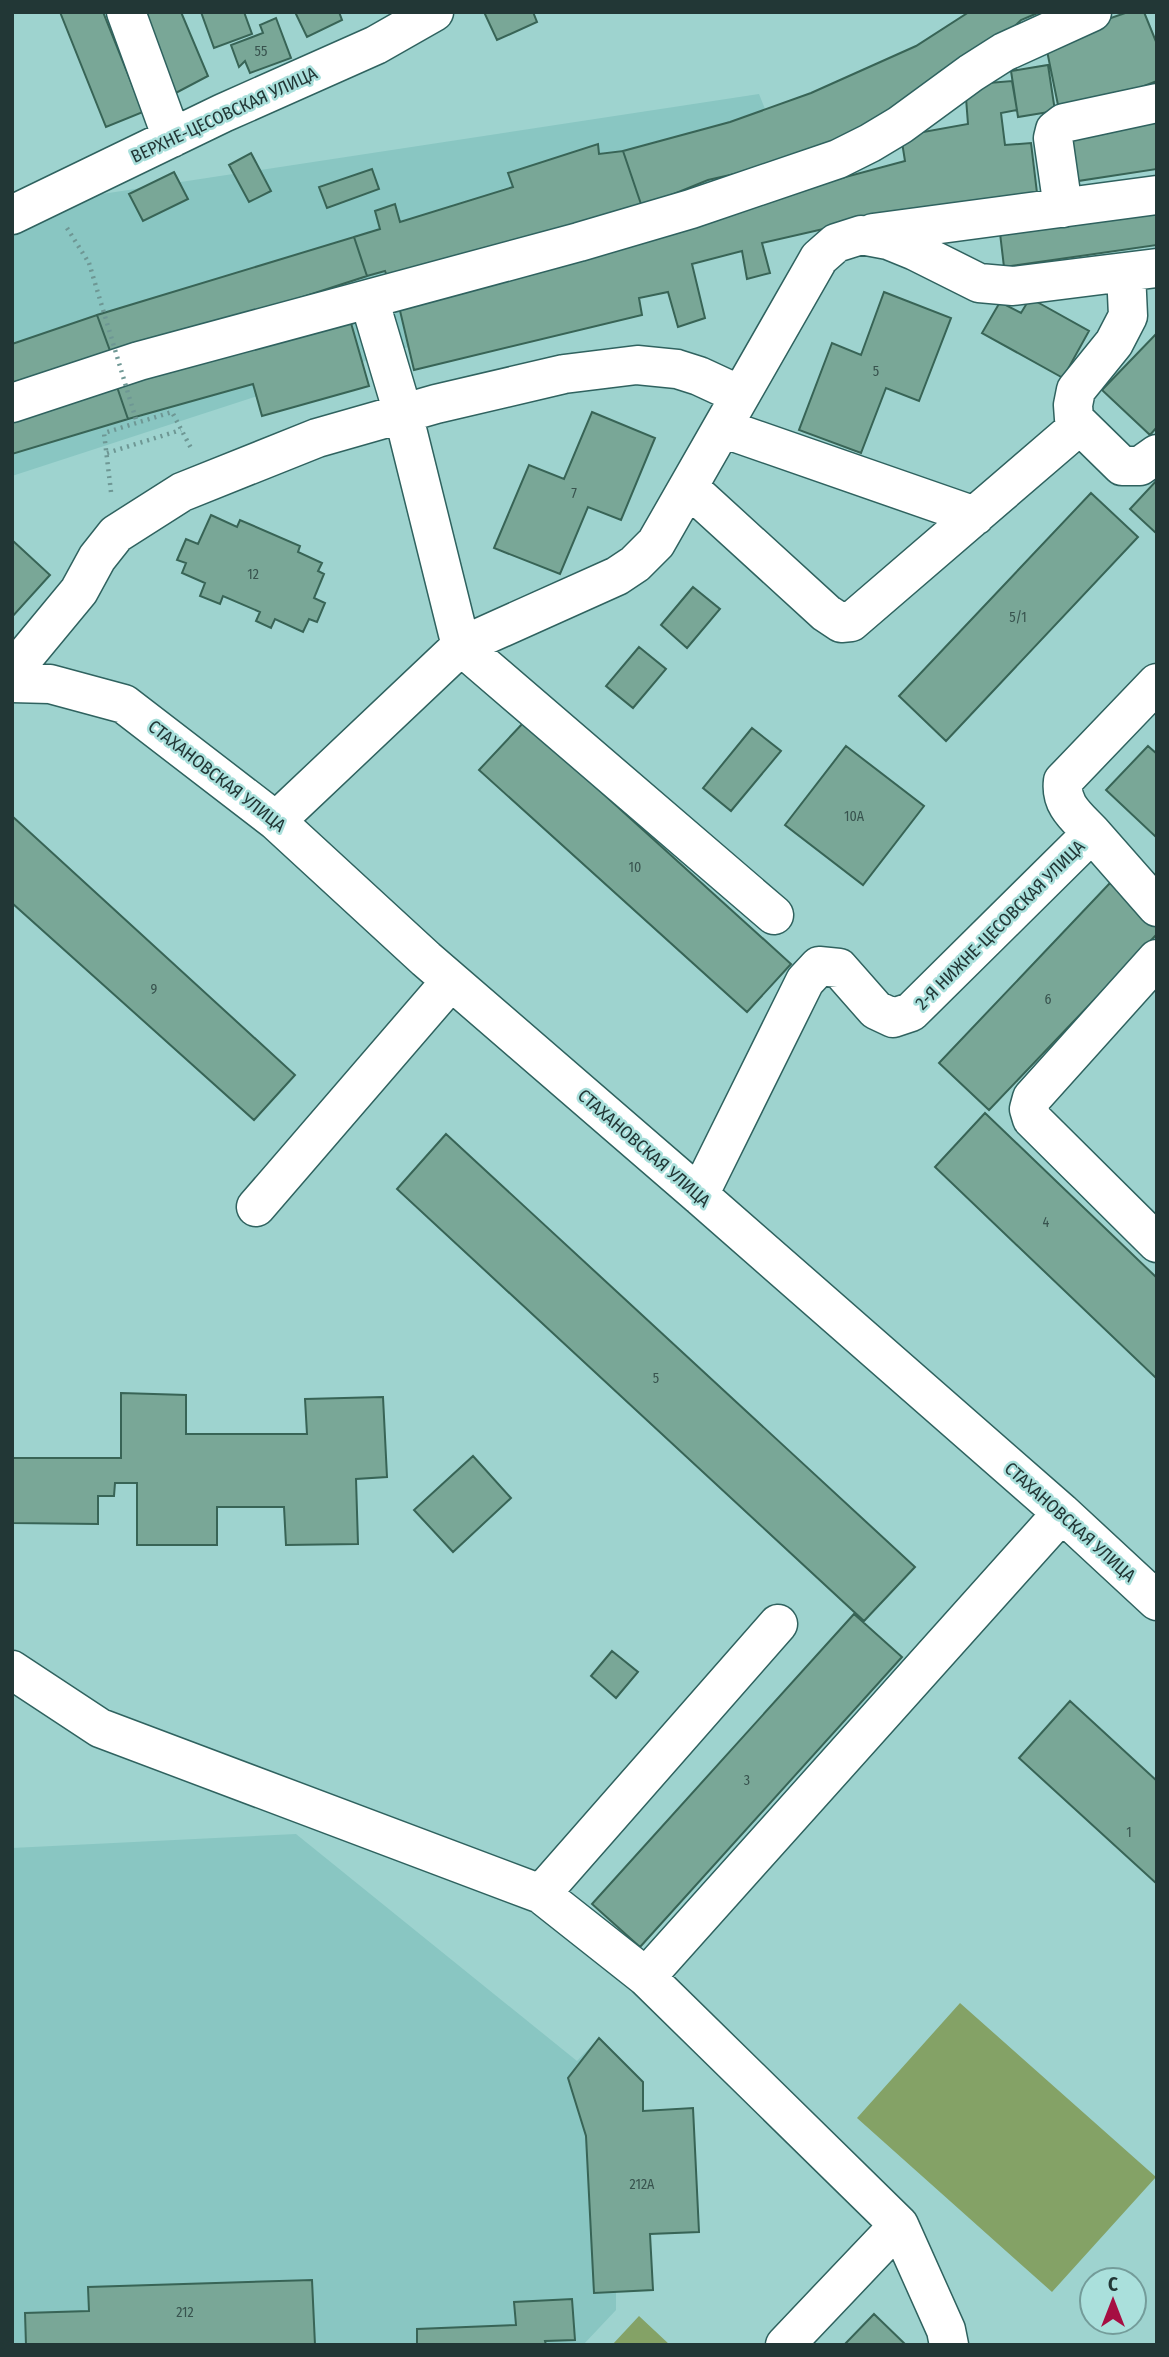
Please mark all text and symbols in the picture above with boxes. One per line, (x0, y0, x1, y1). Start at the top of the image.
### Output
house number: 55 (255, 43, 267, 60)
street label: ВЕРХНЕ-ЦЕСОВСКАЯ УЛИЦА (127, 62, 321, 168)
house number: 5 (873, 363, 879, 380)
house number: 7 (571, 485, 577, 502)
house number: 12 (247, 566, 259, 583)
house number: 5/1 (1009, 609, 1027, 626)
street label: СТАХАНОВСКАЯ УЛИЦА (144, 715, 291, 837)
house number: 10А (844, 808, 865, 825)
street label: 2-Я НИЖНЕ-ЦЕСОВСКАЯ УЛИЦА (911, 835, 1090, 1014)
house number: 10 (629, 859, 641, 876)
house number: 9 (151, 981, 158, 998)
house number: 6 (1045, 991, 1052, 1008)
street label: СТАХАНОВСКАЯ УЛИЦА (573, 1084, 715, 1212)
house number: 4 (1043, 1214, 1050, 1231)
house number: 5 (653, 1370, 659, 1387)
street label: СТАХАНОВСКАЯ УЛИЦА (1000, 1457, 1140, 1587)
house number: 3 (744, 1772, 750, 1789)
house number: 1 (1126, 1824, 1132, 1841)
house number: 212А (630, 2176, 655, 2193)
north arrow (1078, 2266, 1148, 2336)
text: С (1108, 2273, 1118, 2296)
house number: 212 (176, 2304, 194, 2321)

